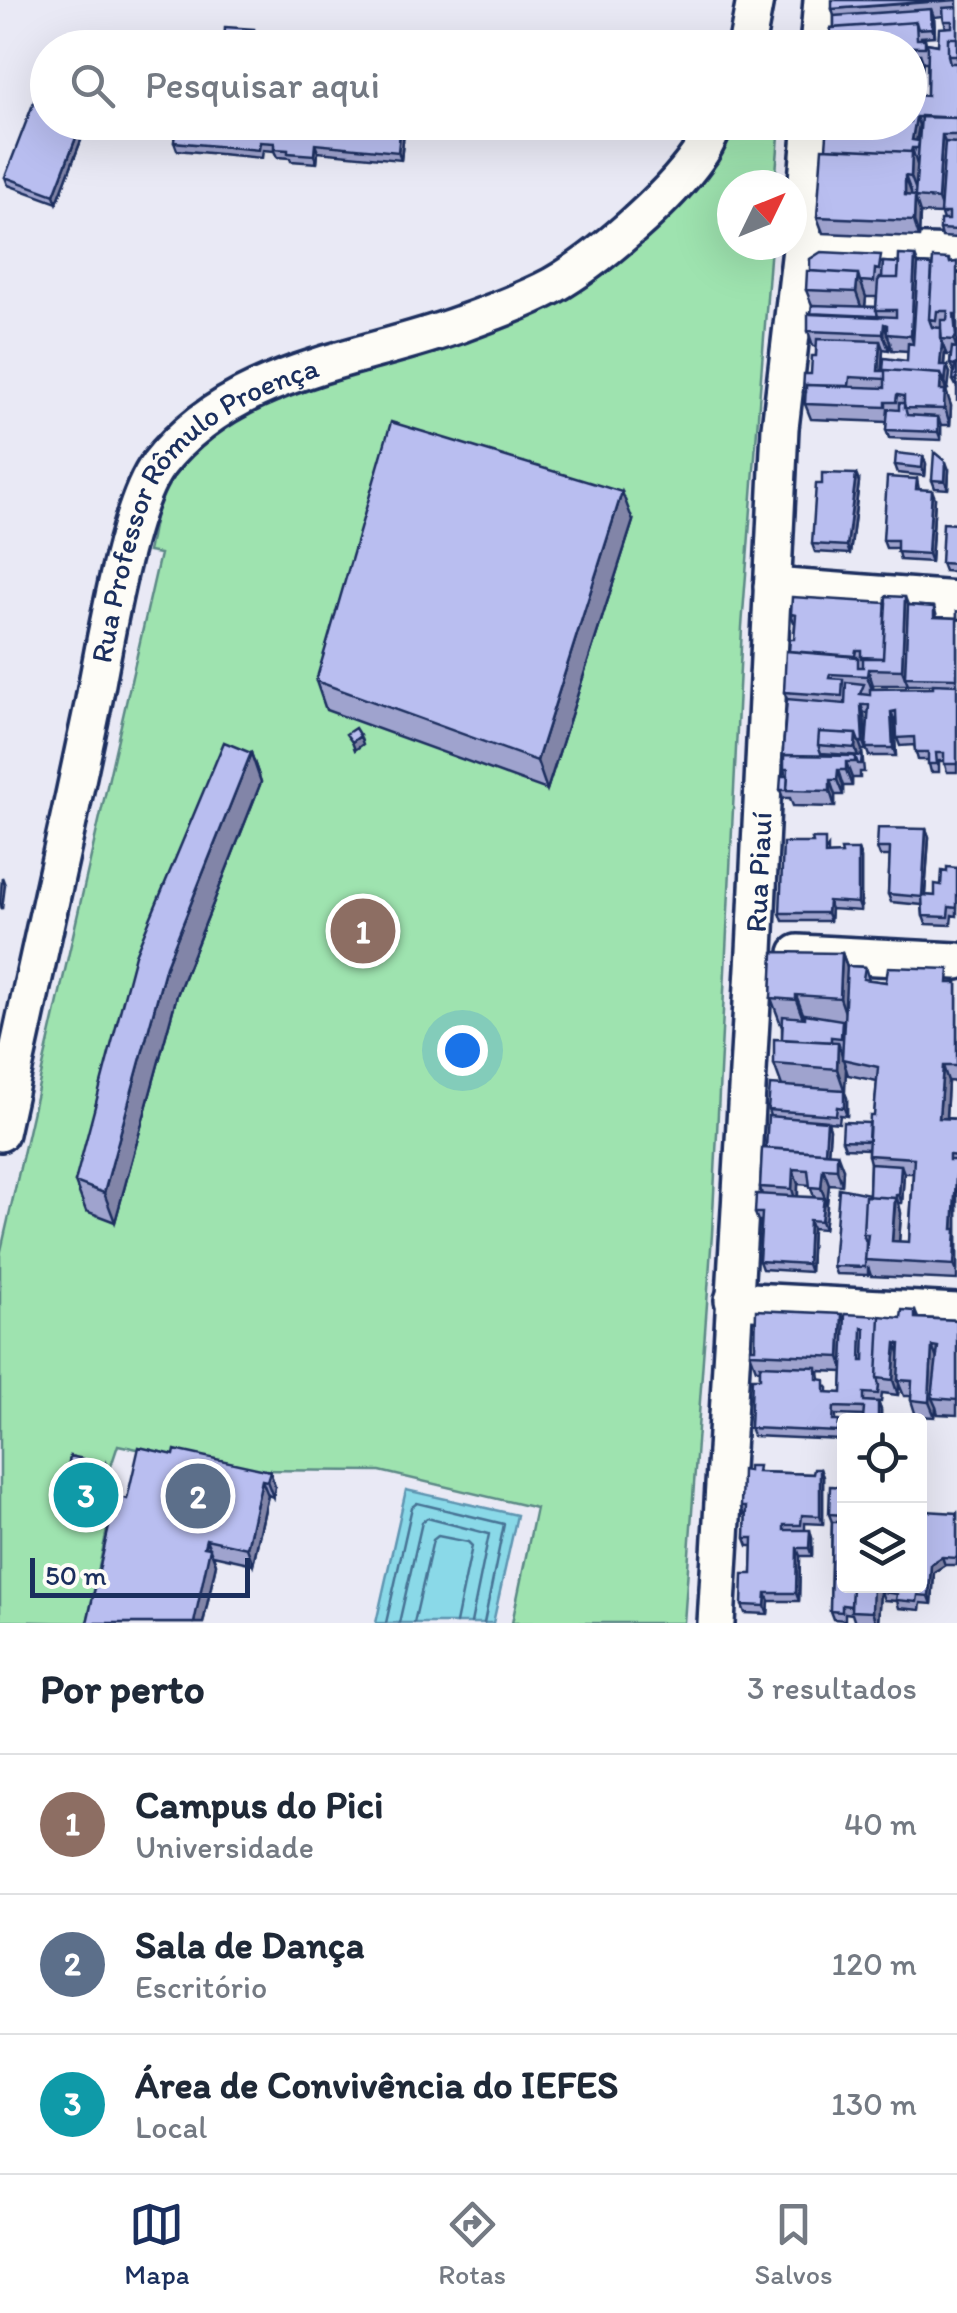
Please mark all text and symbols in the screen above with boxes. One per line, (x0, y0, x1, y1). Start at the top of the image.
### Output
search box (30, 30, 927, 140)
icon: search (65, 58, 120, 113)
text: Pesquisar aqui (145, 62, 380, 108)
north arrow (717, 170, 807, 260)
street label: Rua Professor Rômulo Proença (82, 348, 323, 666)
street label: Rua Piauí (737, 811, 780, 933)
pin: 1 (330, 894, 396, 968)
your location (437, 1025, 488, 1076)
map controls (837, 1413, 927, 1593)
button: locate (837, 1413, 927, 1503)
pin: 3 (54, 1458, 118, 1532)
pin: 2 (166, 1458, 230, 1534)
button: layers (837, 1503, 927, 1593)
scale bar (30, 1553, 250, 1598)
text: 50 m (45, 1558, 107, 1592)
text: Por perto (40, 1663, 205, 1714)
text: 3 resultados (747, 1669, 917, 1707)
text: Campus do Pici (135, 1782, 384, 1828)
text: 1 (65, 1805, 80, 1843)
text: 40 m (844, 1805, 917, 1843)
text: Universidade (135, 1828, 314, 1866)
text: Sala de Dança (135, 1922, 364, 1968)
text: 2 (64, 1945, 81, 1983)
text: 120 m (831, 1945, 917, 1983)
text: Escritório (135, 1968, 267, 2006)
text: Área de Convivência do IEFES (135, 2062, 618, 2108)
text: 3 (64, 2085, 81, 2123)
text: 130 m (831, 2085, 917, 2123)
text: Local (135, 2108, 207, 2146)
tab: Mapa (124, 2197, 190, 2291)
tab: Rotas (438, 2197, 506, 2291)
tab: Salvos (755, 2197, 833, 2291)

